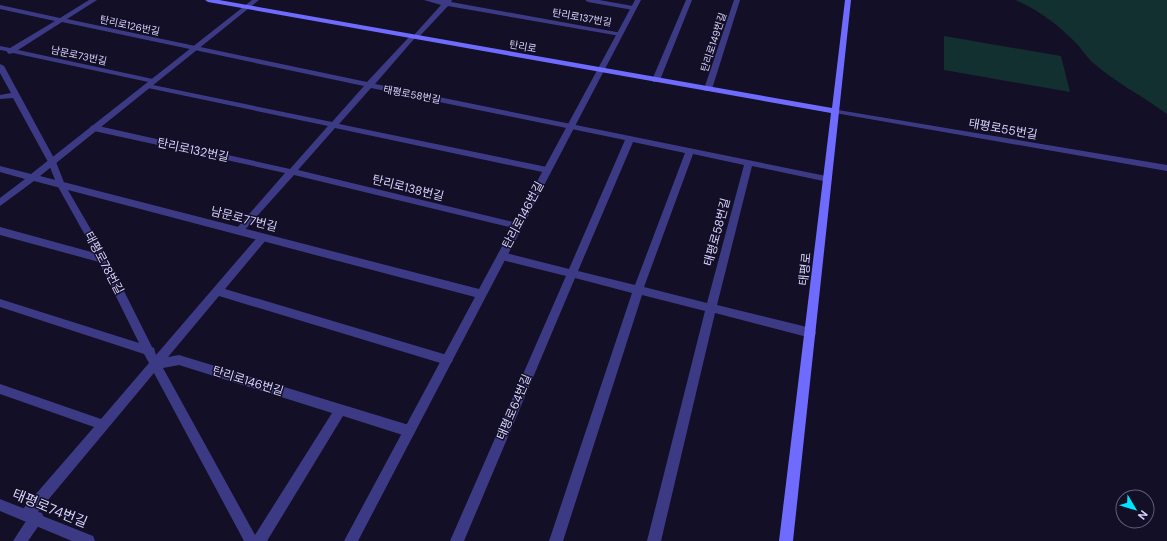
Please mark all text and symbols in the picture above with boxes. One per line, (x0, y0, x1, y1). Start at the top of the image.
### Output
street label: 탄리로137번길 (551, 6, 613, 29)
street label: 탄리로149번길 (698, 11, 729, 73)
street label: 탄리로126번길 (99, 13, 161, 38)
street label: 탄리로 (508, 38, 538, 55)
street label: 남문로73번길 (50, 43, 108, 68)
street label: 태평로58번길 (382, 83, 442, 106)
street label: 태평로55번길 (967, 115, 1039, 143)
street label: 탄리로132번길 (156, 135, 230, 165)
street label: 탄리로138번길 (370, 171, 446, 205)
street label: 탄리로146번길 (499, 179, 547, 251)
street label: 태평로58번길 (700, 196, 734, 268)
street label: 남문로77번길 (209, 203, 279, 235)
street label: 태평로78번길 (81, 229, 127, 297)
street label: 태평로 (795, 252, 815, 286)
street label: 탄리로146번길 (210, 363, 286, 399)
street label: 태평로64번길 (493, 372, 535, 442)
street label: 태평로74번길 (10, 485, 90, 531)
north arrow (1115, 489, 1155, 529)
text: N (1135, 508, 1151, 523)

